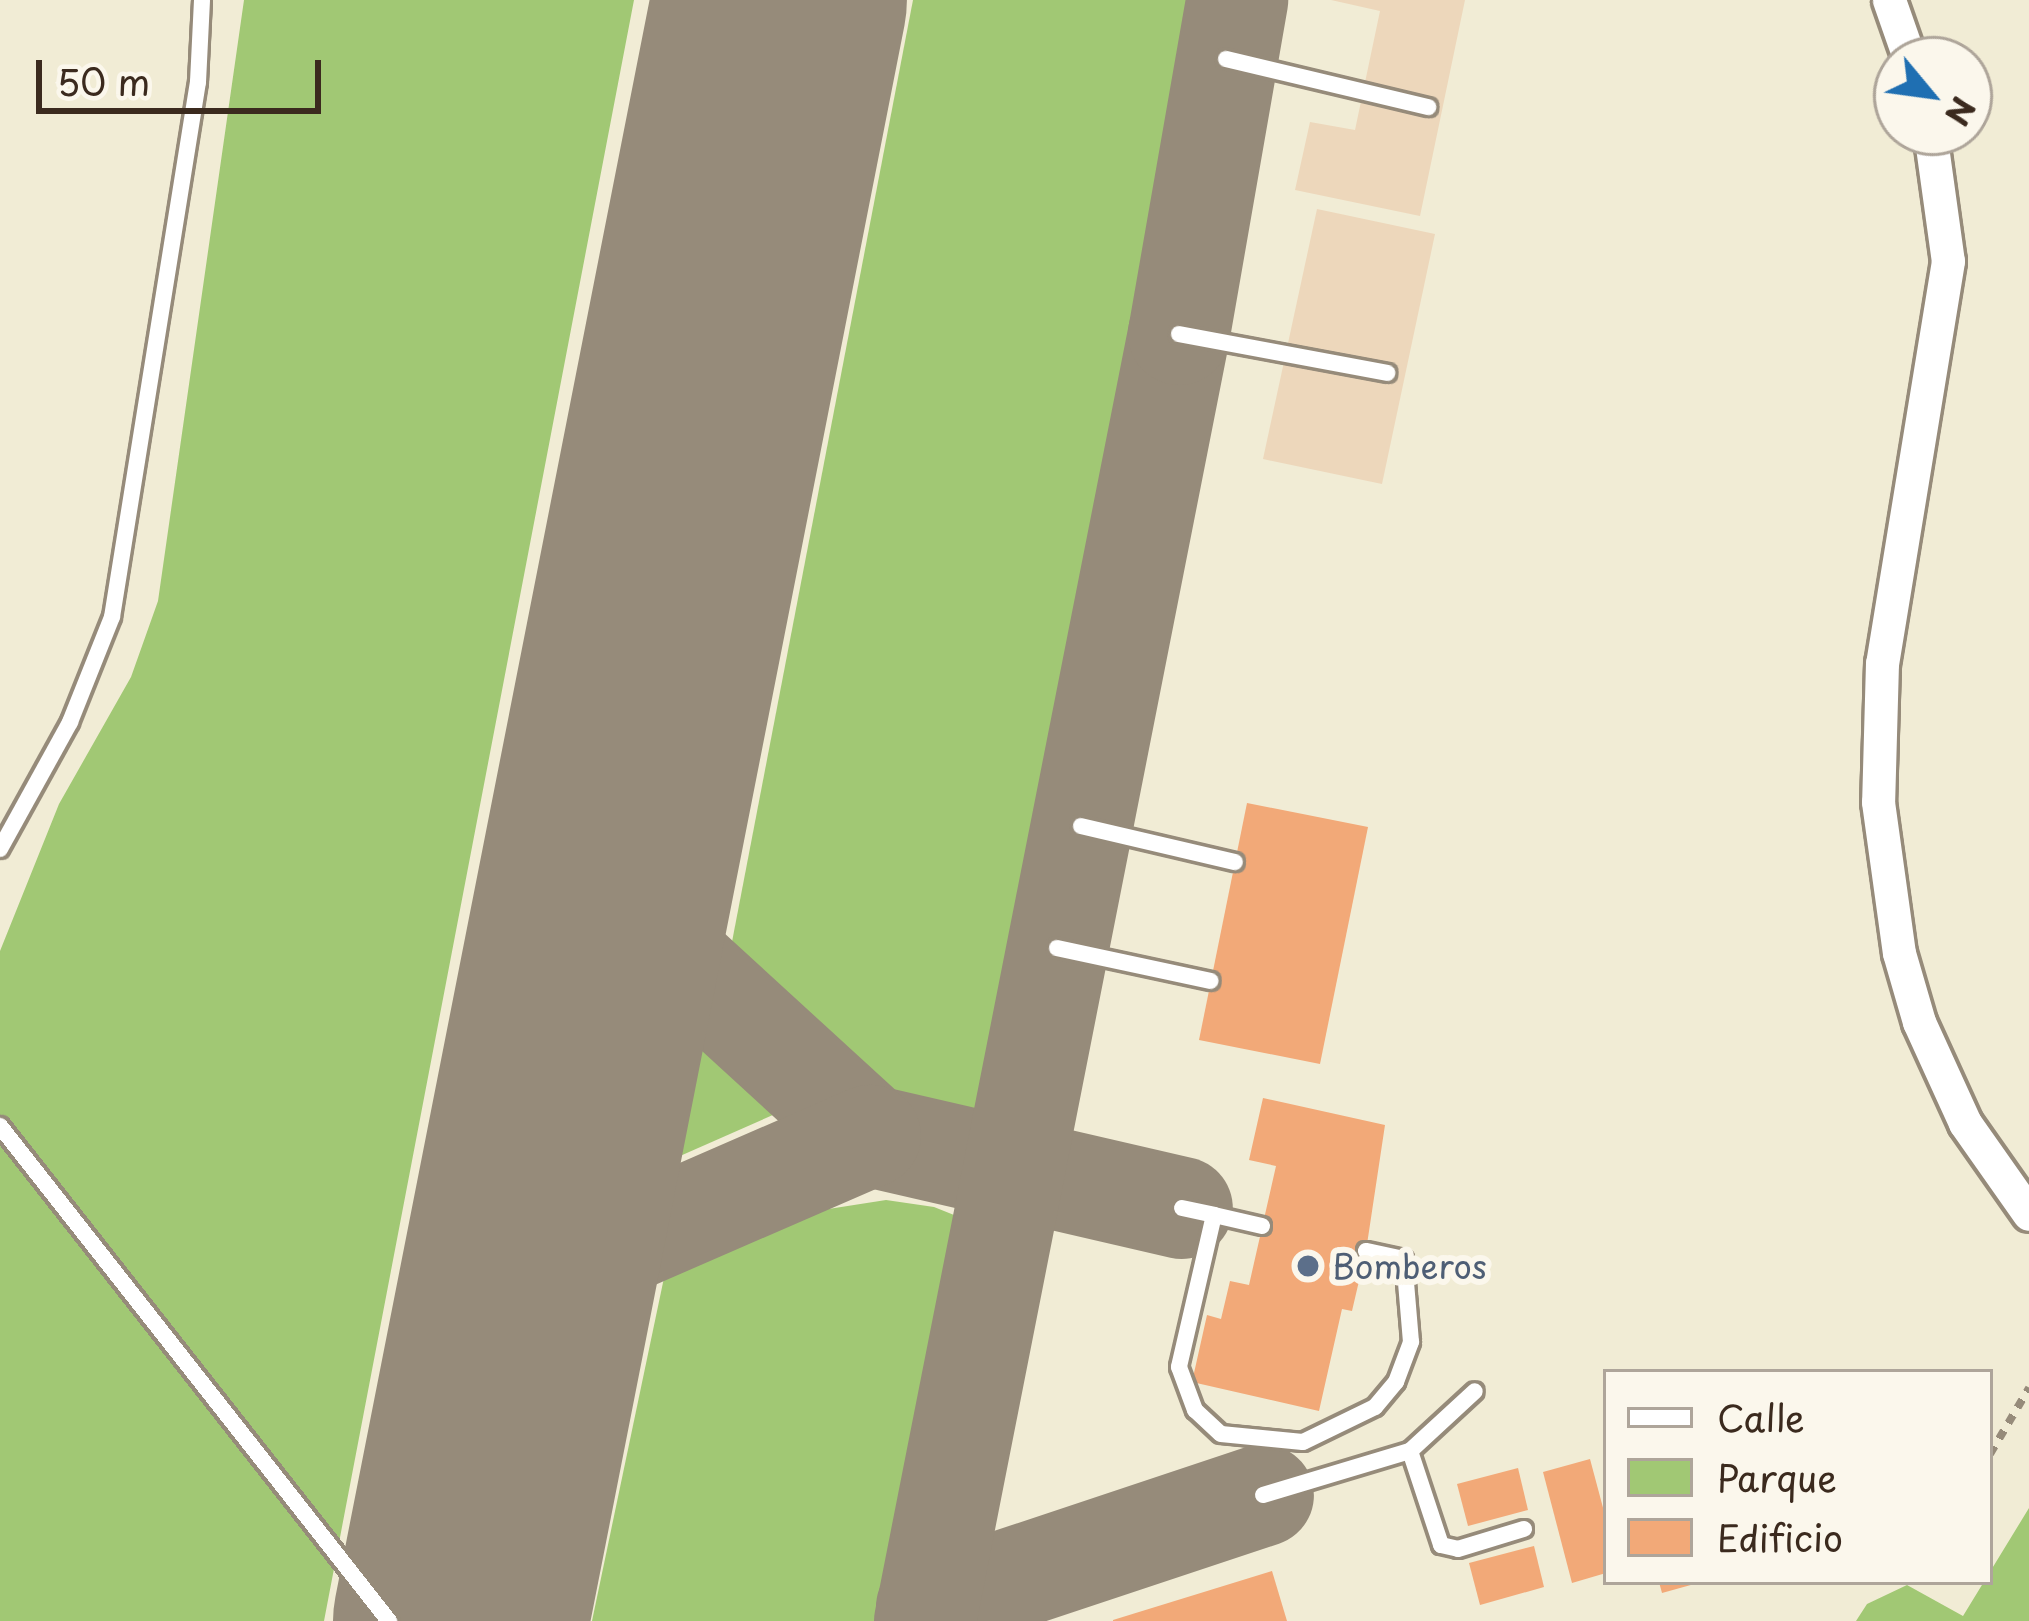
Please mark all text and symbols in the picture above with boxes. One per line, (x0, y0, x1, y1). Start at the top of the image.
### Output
scale bar (42, 36, 327, 110)
north arrow (1873, 36, 1993, 156)
text: 50 m (57, 54, 150, 108)
text: N (1934, 88, 1990, 136)
place label: Bomberos (1332, 1246, 1487, 1286)
marker: Bomberos (1295, 1253, 1321, 1279)
legend (1603, 1369, 1993, 1585)
text: Calle (1717, 1390, 1805, 1444)
text: Parque (1717, 1450, 1837, 1504)
text: Edificio (1717, 1510, 1843, 1564)

